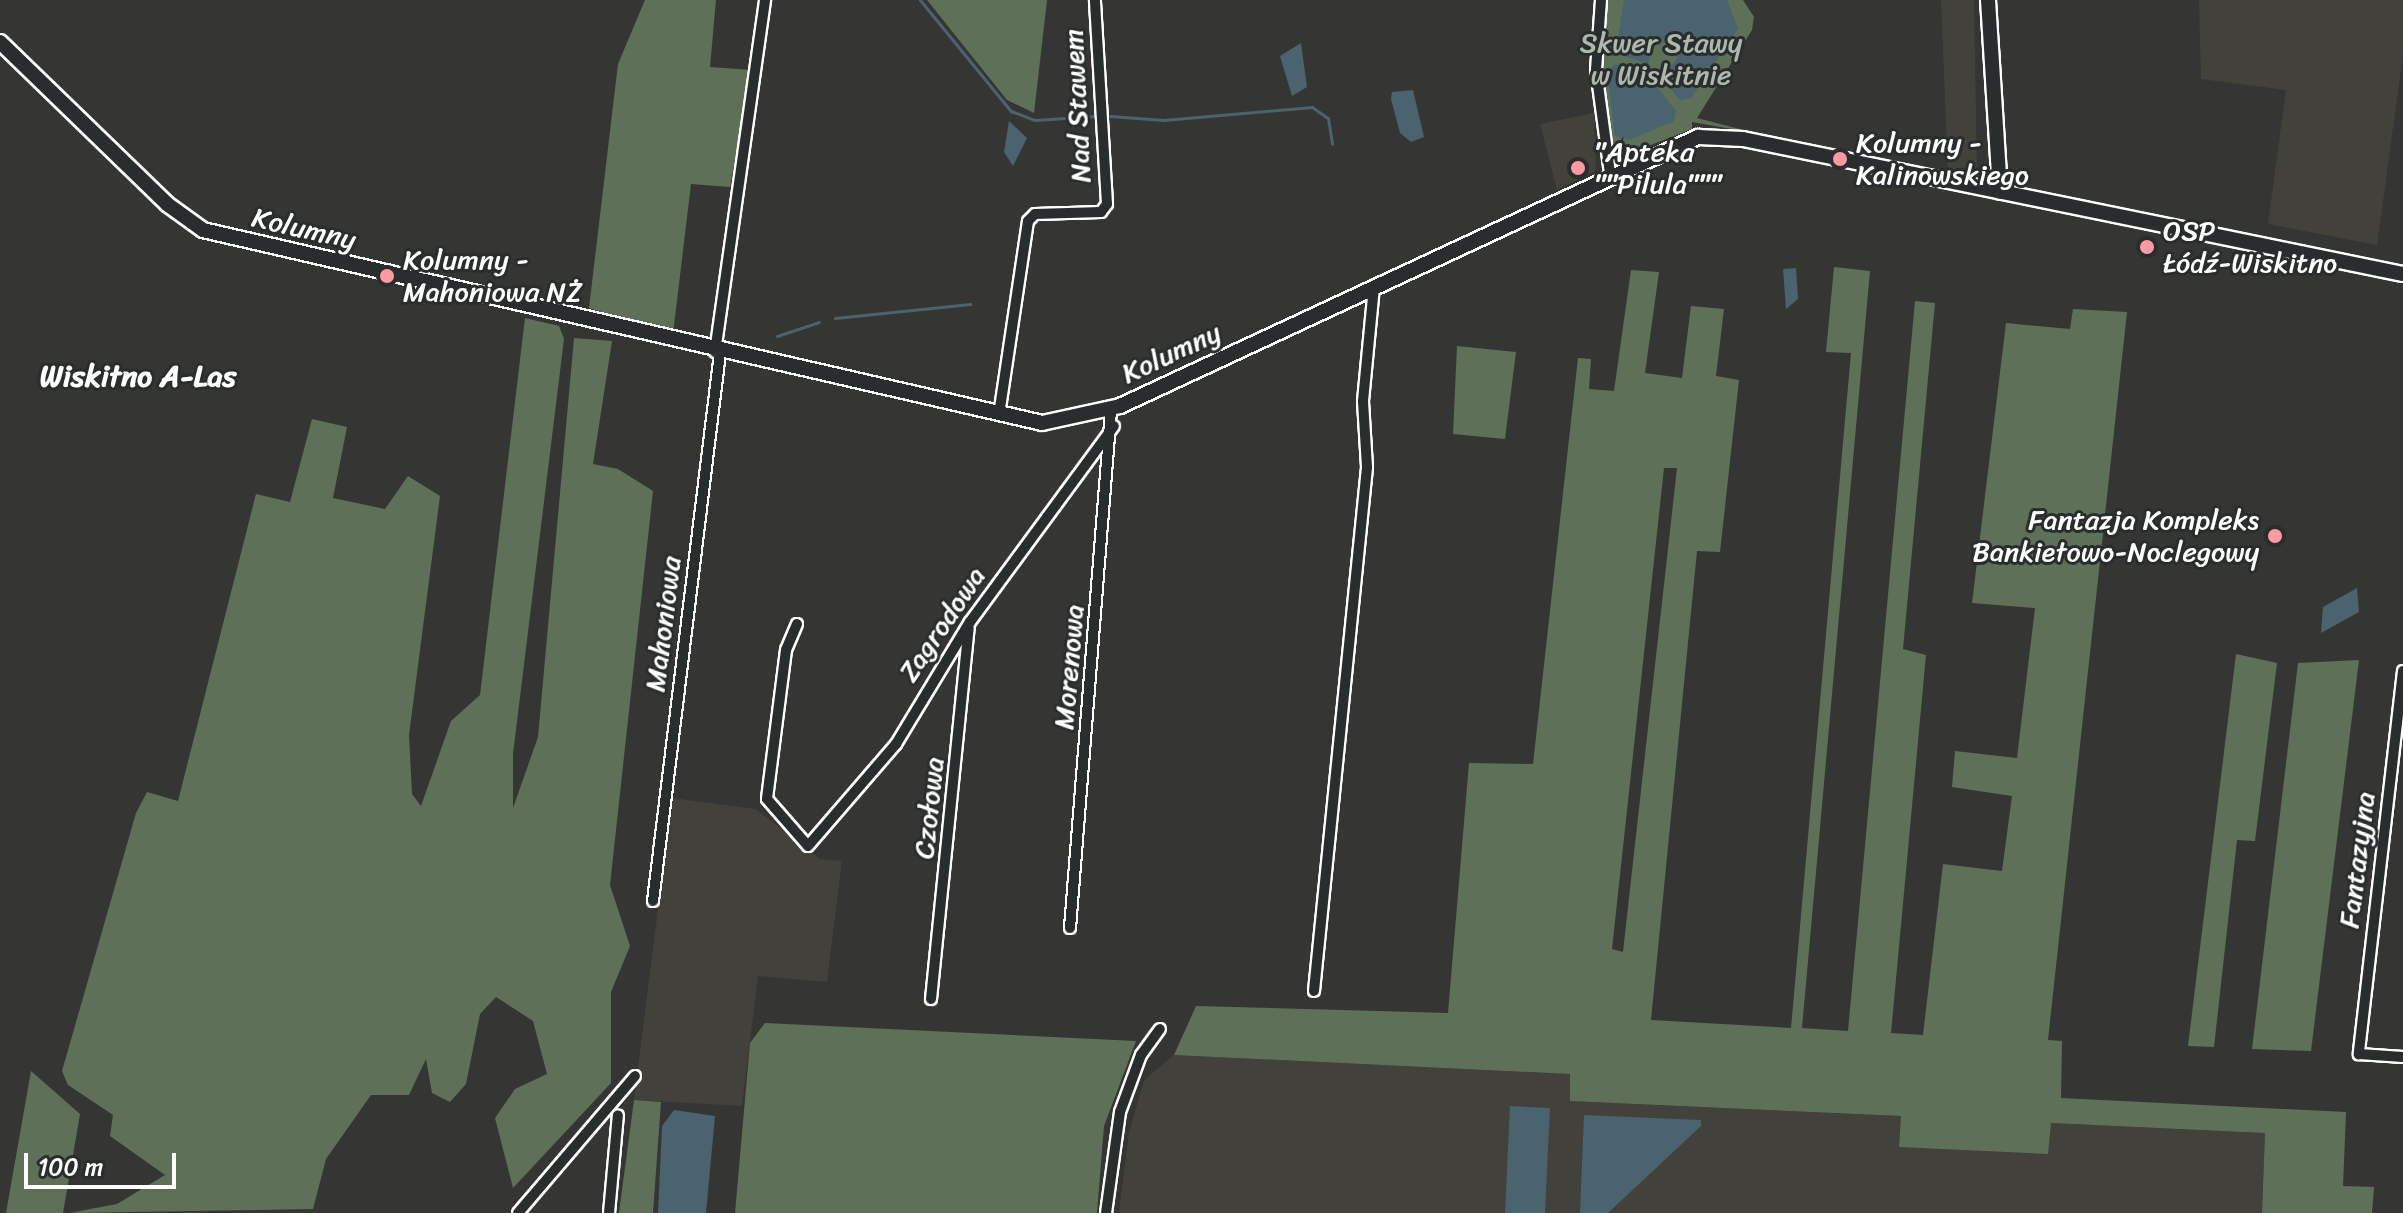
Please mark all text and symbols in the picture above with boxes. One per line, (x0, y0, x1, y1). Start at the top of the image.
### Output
park label: Skwer Stawy w Wiskitnie (1580, 26, 1742, 92)
street label: Nad Stawem (1056, 28, 1098, 184)
place label: Kolumny - Kalinowskiego (1856, 126, 2029, 192)
place label: "Apteka ""Pilula""" (1594, 135, 1721, 201)
marker: Kolumny - Kalinowskiego (1831, 150, 1849, 168)
marker: "Apteka ""Pilula""" (1569, 159, 1587, 177)
street label: Kolumny (249, 201, 359, 257)
place label: OSP Łódź-Wiskitno (2163, 214, 2337, 280)
marker: OSP Łódź-Wiskitno (2138, 238, 2156, 256)
place label: Kolumny - Mahoniowa NŻ (403, 243, 583, 309)
marker: Kolumny - Mahoniowa NŻ (378, 267, 396, 285)
street label: Kolumny (1116, 315, 1226, 391)
district label: Wiskitno A-Las (40, 358, 236, 394)
place label: Fantazja Kompleks Bankietowo-Noclegowy (1972, 503, 2259, 569)
marker: Fantazja Kompleks Bankietowo-Noclegowy (2266, 527, 2284, 545)
street label: Mahoniowa (638, 554, 688, 694)
street label: Zagrodowa (891, 560, 993, 688)
street label: Morenowa (1047, 603, 1091, 731)
street label: Czołowa (907, 756, 951, 860)
street label: Fantazyjna (2332, 790, 2382, 930)
scale bar (28, 1137, 180, 1187)
text: 100 m (38, 1146, 103, 1188)

